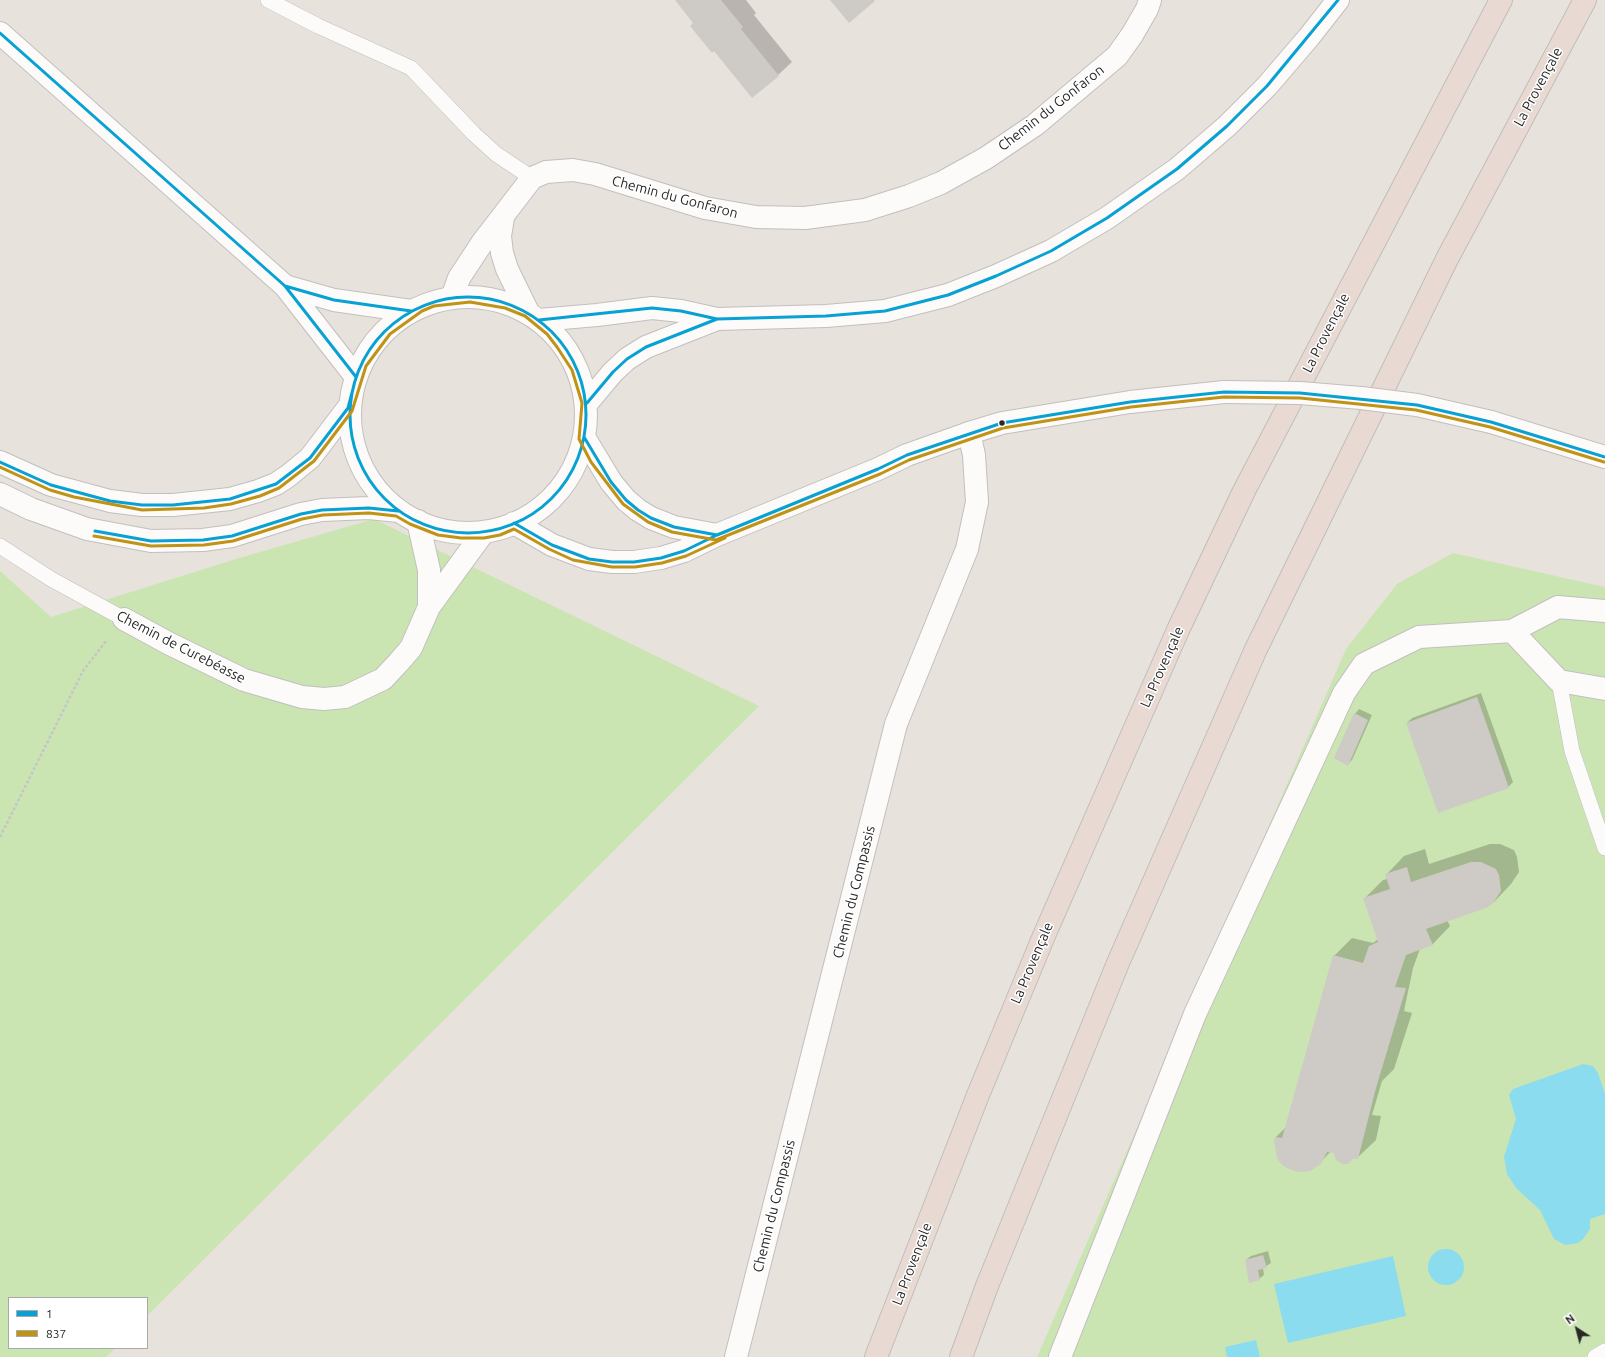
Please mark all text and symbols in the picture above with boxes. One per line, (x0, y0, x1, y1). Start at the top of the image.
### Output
street label: La Provençale (1510, 45, 1566, 129)
street label: Chemin du Gonfaron (995, 61, 1107, 155)
street label: Chemin du Gonfaron (610, 172, 740, 222)
street label: La Provençale (1299, 290, 1353, 376)
unlabelled marker (997, 418, 1007, 428)
street label: Chemin de Curebéasse (114, 607, 248, 687)
street label: La Provençale (1137, 624, 1187, 710)
street label: Chemin du Compassis (829, 824, 879, 960)
street label: La Provençale (1007, 920, 1057, 1006)
street label: Chemin du Compassis (749, 1138, 799, 1274)
street label: La Provençale (889, 1220, 935, 1308)
legend (8, 1297, 148, 1349)
text: 1 (46, 1307, 53, 1320)
north arrow (1557, 1309, 1597, 1349)
text: N (1563, 1312, 1577, 1327)
text: 837 (46, 1327, 66, 1340)

